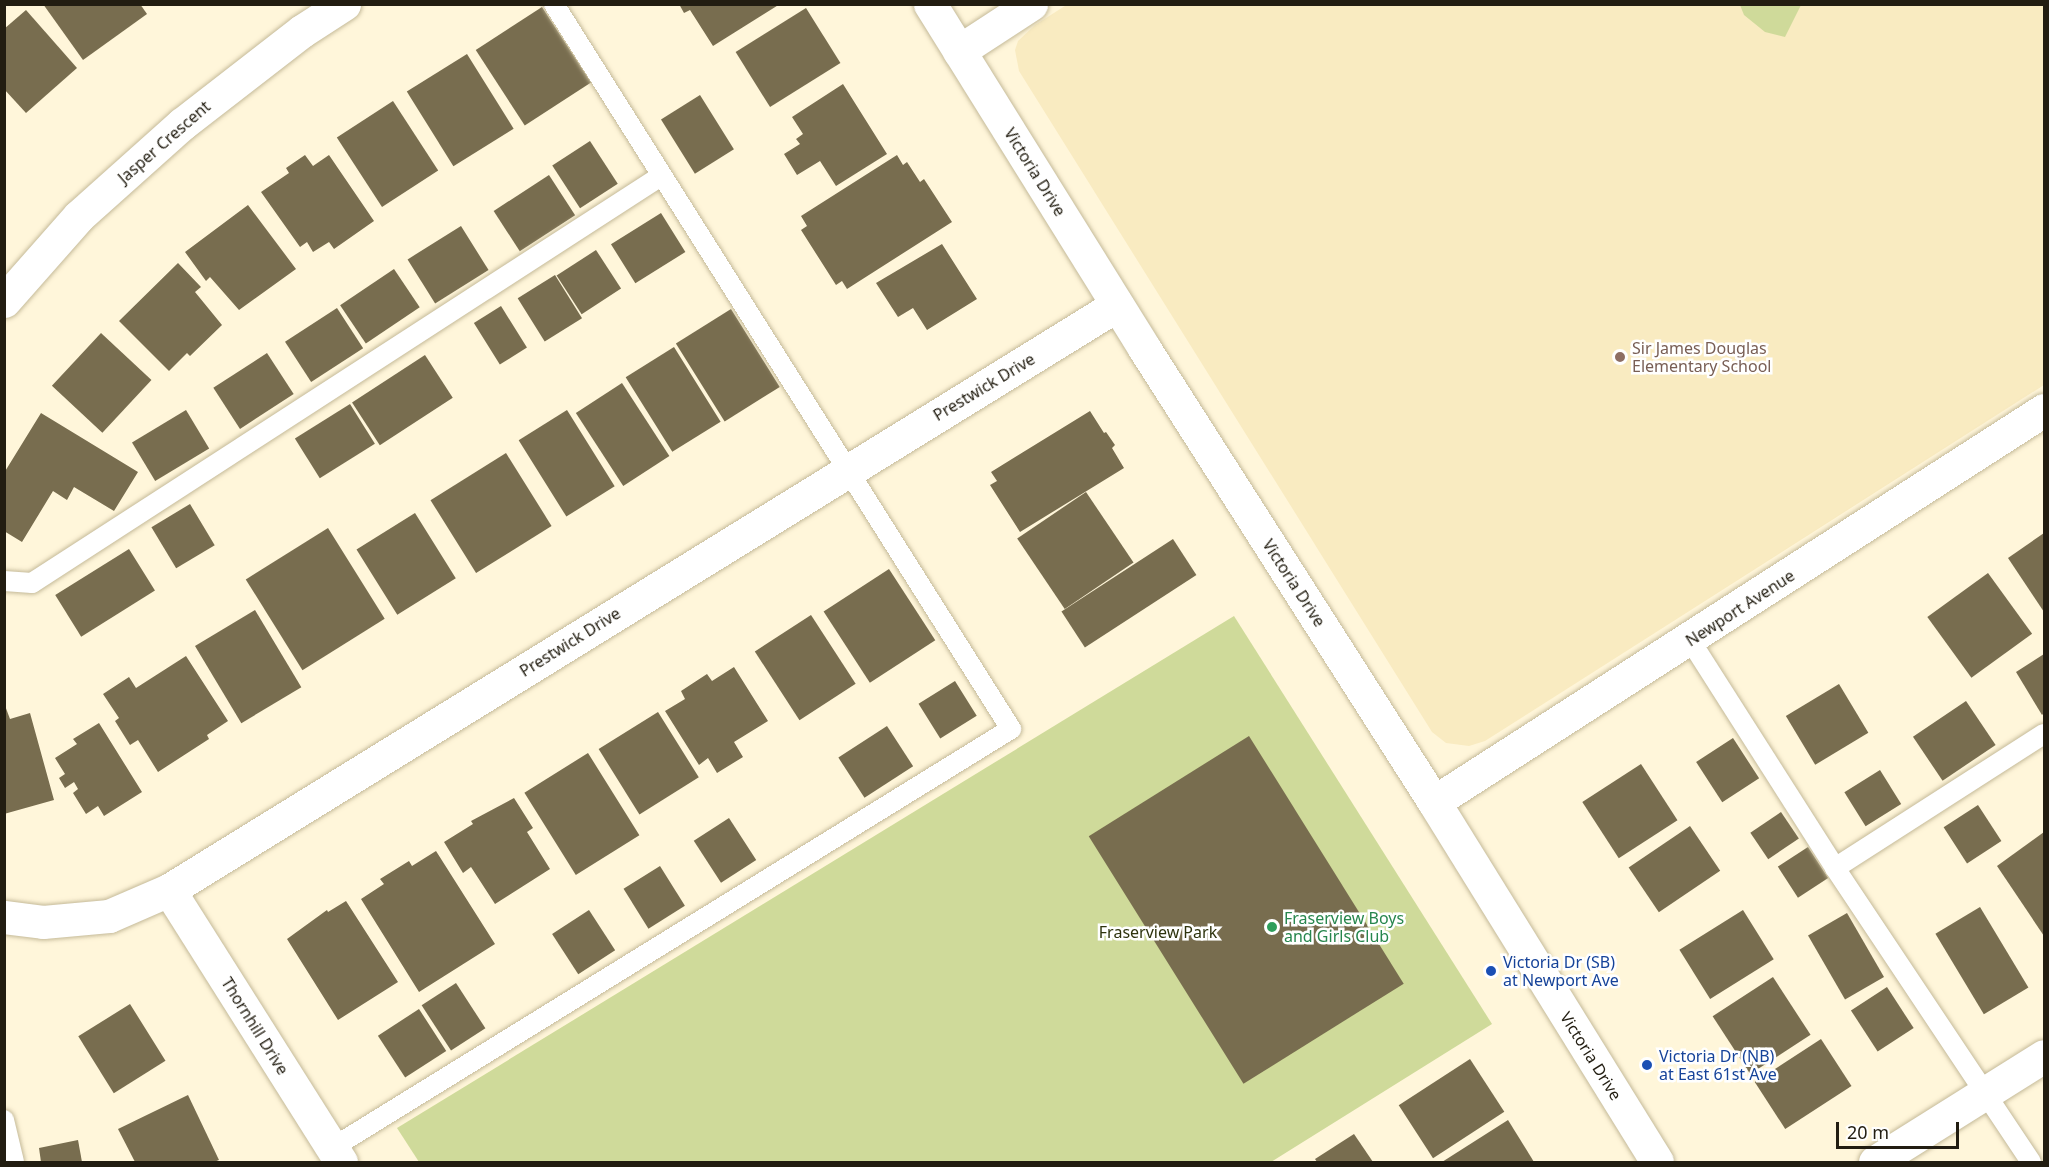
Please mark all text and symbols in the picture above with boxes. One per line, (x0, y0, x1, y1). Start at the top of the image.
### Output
street label: Jasper Crescent (114, 97, 214, 187)
street label: Victoria Drive (1000, 124, 1070, 220)
place label: Sir James Douglas Elementary School (1632, 338, 1771, 376)
street label: Prestwick Drive (930, 349, 1038, 425)
marker: Sir James Douglas Elementary School (1613, 350, 1627, 364)
street label: Victoria Drive (1259, 536, 1329, 630)
street label: Newport Avenue (1682, 566, 1798, 650)
street label: Prestwick Drive (516, 603, 624, 681)
place label: Fraserview Boys and Girls Club (1284, 908, 1404, 946)
marker: Fraserview Boys and Girls Club (1265, 920, 1279, 934)
park label: Fraserview Park (1099, 922, 1217, 942)
place label: Victoria Dr (SB) at Newport Ave (1503, 952, 1619, 990)
marker: Victoria Dr (SB) at Newport Ave (1484, 964, 1498, 978)
street label: Thornhill Drive (217, 974, 293, 1078)
street label: Victoria Drive (1556, 1008, 1626, 1104)
place label: Victoria Dr (NB) at East 61st Ave (1659, 1046, 1777, 1084)
marker: Victoria Dr (NB) at East 61st Ave (1640, 1058, 1654, 1072)
scale bar (1839, 1110, 1962, 1148)
text: 20 m (1847, 1120, 1889, 1144)

